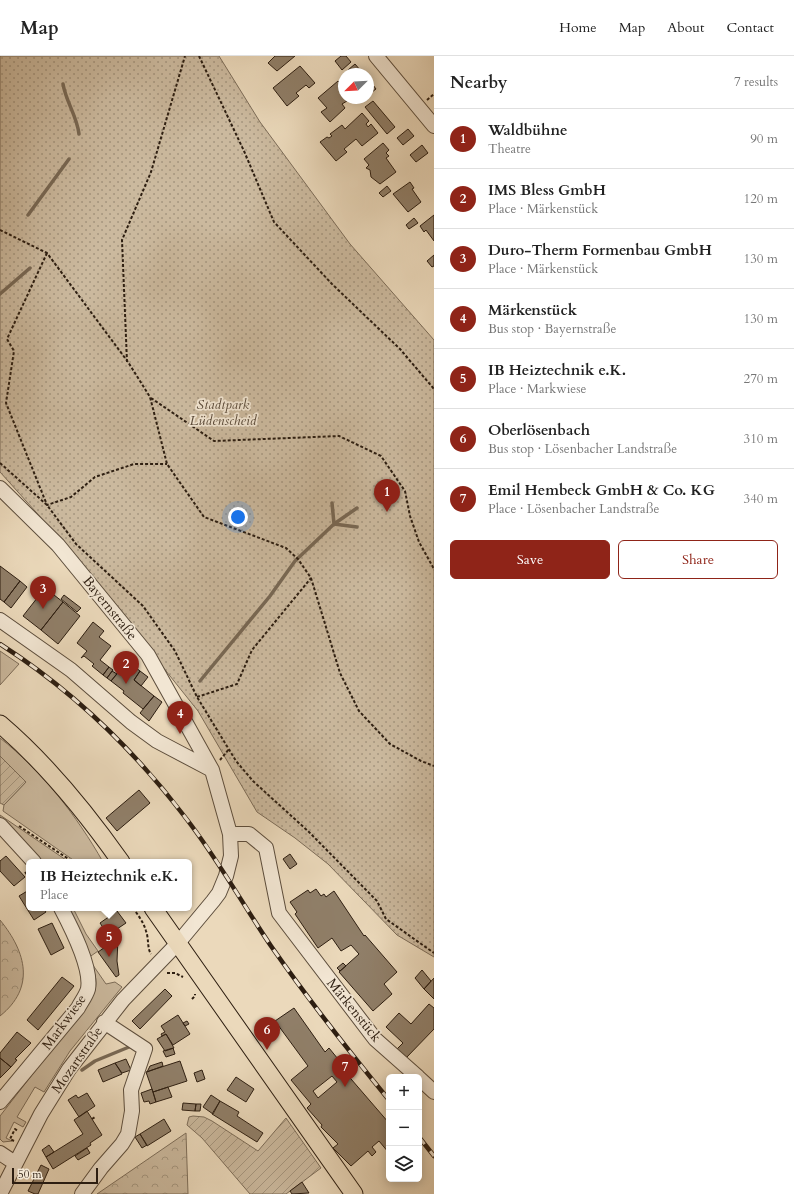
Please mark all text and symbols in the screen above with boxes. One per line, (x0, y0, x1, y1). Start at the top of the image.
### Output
text: Map (20, 15, 59, 41)
text: Home (559, 18, 597, 37)
text: Map (619, 18, 645, 37)
text: About (667, 18, 704, 37)
text: Contact (726, 18, 774, 37)
north arrow (338, 68, 374, 104)
text: Nearby (450, 71, 507, 94)
text: 7 results (734, 73, 778, 91)
text: Waldbühne (488, 120, 568, 140)
text: 1 (460, 130, 466, 148)
text: 90 m (750, 130, 778, 148)
text: Theatre (488, 140, 531, 158)
text: IMS Bless GmbH (488, 180, 606, 200)
text: 2 (460, 190, 466, 208)
text: 120 m (744, 190, 778, 208)
text: Place · Märkenstück (488, 200, 598, 218)
text: Duro-Therm Formenbau GmbH (488, 240, 712, 260)
text: 3 (460, 250, 466, 268)
text: 130 m (744, 250, 778, 268)
text: Place · Märkenstück (488, 260, 598, 278)
text: Märkenstück (488, 300, 577, 320)
text: 4 (460, 310, 466, 328)
text: 130 m (744, 310, 778, 328)
text: Bus stop · Bayernstraße (488, 320, 616, 338)
text: IB Heiztechnik e.K. (488, 360, 626, 380)
text: 5 (460, 370, 466, 388)
text: 270 m (744, 370, 778, 388)
text: Place · Markwiese (488, 380, 587, 398)
park label: Stadtpark Lüdenscheid (190, 395, 258, 430)
text: Oberlösenbach (488, 420, 590, 440)
text: 6 (460, 430, 466, 448)
text: 310 m (744, 430, 778, 448)
text: Bus stop · Lösenbacher Landstraße (488, 440, 677, 458)
pin: 1 (374, 479, 400, 512)
text: Emil Hembeck GmbH & Co. KG (488, 480, 715, 500)
text: 7 (460, 490, 466, 508)
text: 340 m (744, 490, 778, 508)
text: Place · Lösenbacher Landstraße (488, 500, 659, 518)
your location (228, 507, 248, 527)
button: Save (450, 540, 610, 579)
button: Share (618, 540, 778, 579)
street label: Bayernstraße (78, 572, 142, 644)
pin: 3 (30, 576, 56, 609)
pin: 2 (113, 651, 139, 684)
pin: 4 (167, 701, 193, 734)
popup (26, 859, 192, 911)
text: IB Heiztechnik e.K. (40, 866, 178, 886)
text: Place (40, 886, 68, 904)
pin: 5 (96, 924, 122, 957)
street label: Märkenstück (322, 974, 386, 1046)
street label: Markwiese (37, 990, 91, 1054)
pin: 6 (254, 1017, 280, 1050)
street label: Mozartstraße (47, 1023, 107, 1097)
pin: 7 (332, 1054, 358, 1087)
map controls (386, 1074, 422, 1182)
button: + (386, 1074, 422, 1110)
button: − (386, 1110, 422, 1146)
button: layers (386, 1146, 422, 1182)
scale bar (12, 1166, 98, 1185)
text: 50 m (18, 1167, 42, 1182)

